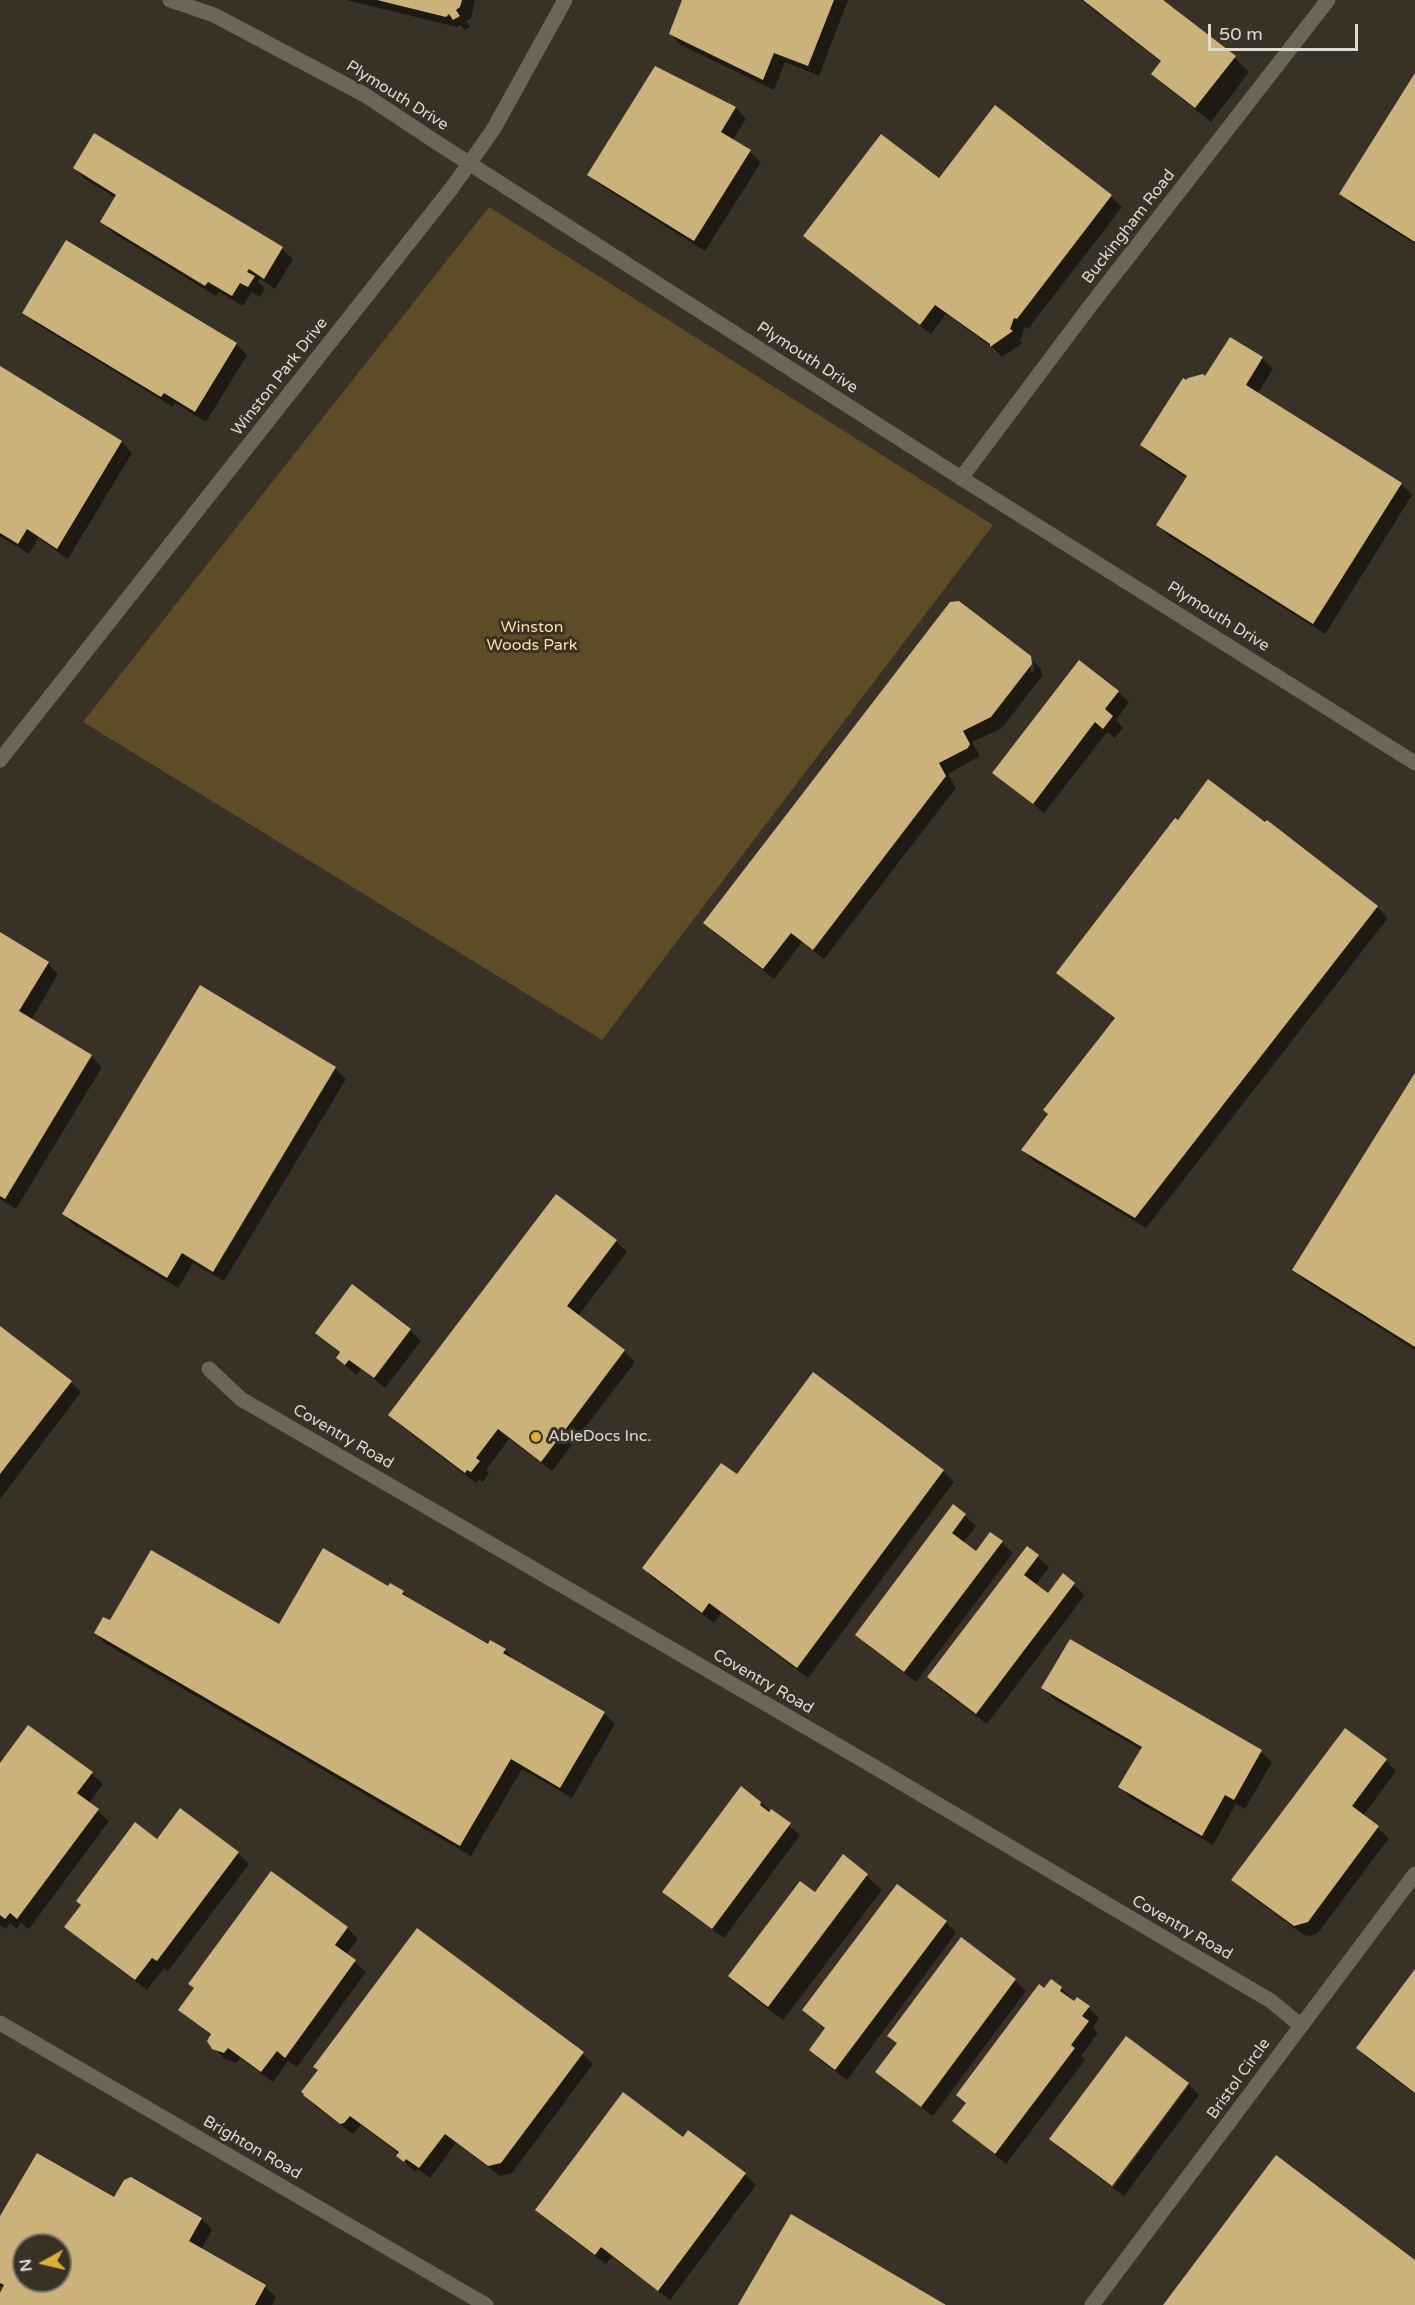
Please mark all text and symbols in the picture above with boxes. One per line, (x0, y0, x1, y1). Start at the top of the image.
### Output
scale bar (1211, 12, 1361, 50)
text: 50 m (1219, 23, 1263, 45)
street label: Plymouth Drive (342, 57, 452, 135)
street label: Buckingham Road (1078, 166, 1180, 288)
street label: Winston Park Drive (228, 314, 332, 440)
street label: Plymouth Drive (753, 318, 861, 398)
street label: Plymouth Drive (1163, 578, 1273, 656)
park label: Winston Woods Park (486, 618, 578, 656)
street label: Coventry Road (289, 1401, 397, 1473)
place label: AbleDocs Inc. (548, 1427, 651, 1447)
marker: AbleDocs Inc. (529, 1430, 543, 1444)
street label: Coventry Road (709, 1646, 817, 1718)
street label: Coventry Road (1128, 1892, 1236, 1964)
street label: Bristol Circle (1203, 2035, 1275, 2123)
street label: Brighton Road (199, 2112, 305, 2184)
north arrow (12, 2233, 72, 2293)
text: N (15, 2257, 37, 2273)

